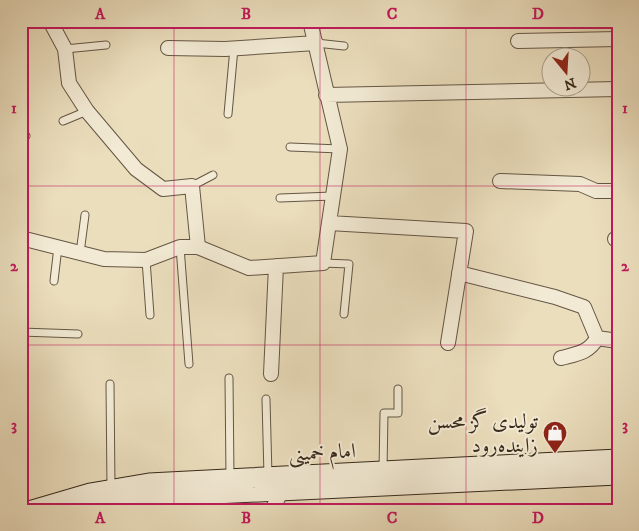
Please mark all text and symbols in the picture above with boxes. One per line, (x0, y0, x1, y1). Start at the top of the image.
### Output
text: A (94, 4, 106, 24)
text: B (241, 4, 251, 24)
text: C (387, 4, 397, 24)
text: D (532, 4, 544, 24)
north arrow (542, 48, 592, 98)
text: N (561, 73, 578, 94)
text: 1 (11, 98, 17, 118)
text: 1 (622, 98, 628, 118)
text: 2 (10, 256, 19, 276)
text: 2 (621, 256, 630, 276)
place label: تولیدی گز محسن زاینده‌رود (428, 407, 539, 459)
text: 3 (11, 415, 17, 435)
text: 3 (622, 415, 628, 435)
shop icon: تولیدی گز محسن زاینده‌رود (542, 420, 568, 454)
street label: امام خمینی (288, 438, 357, 472)
text: A (94, 508, 106, 528)
text: B (241, 508, 251, 528)
text: C (387, 508, 397, 528)
text: D (532, 508, 544, 528)

